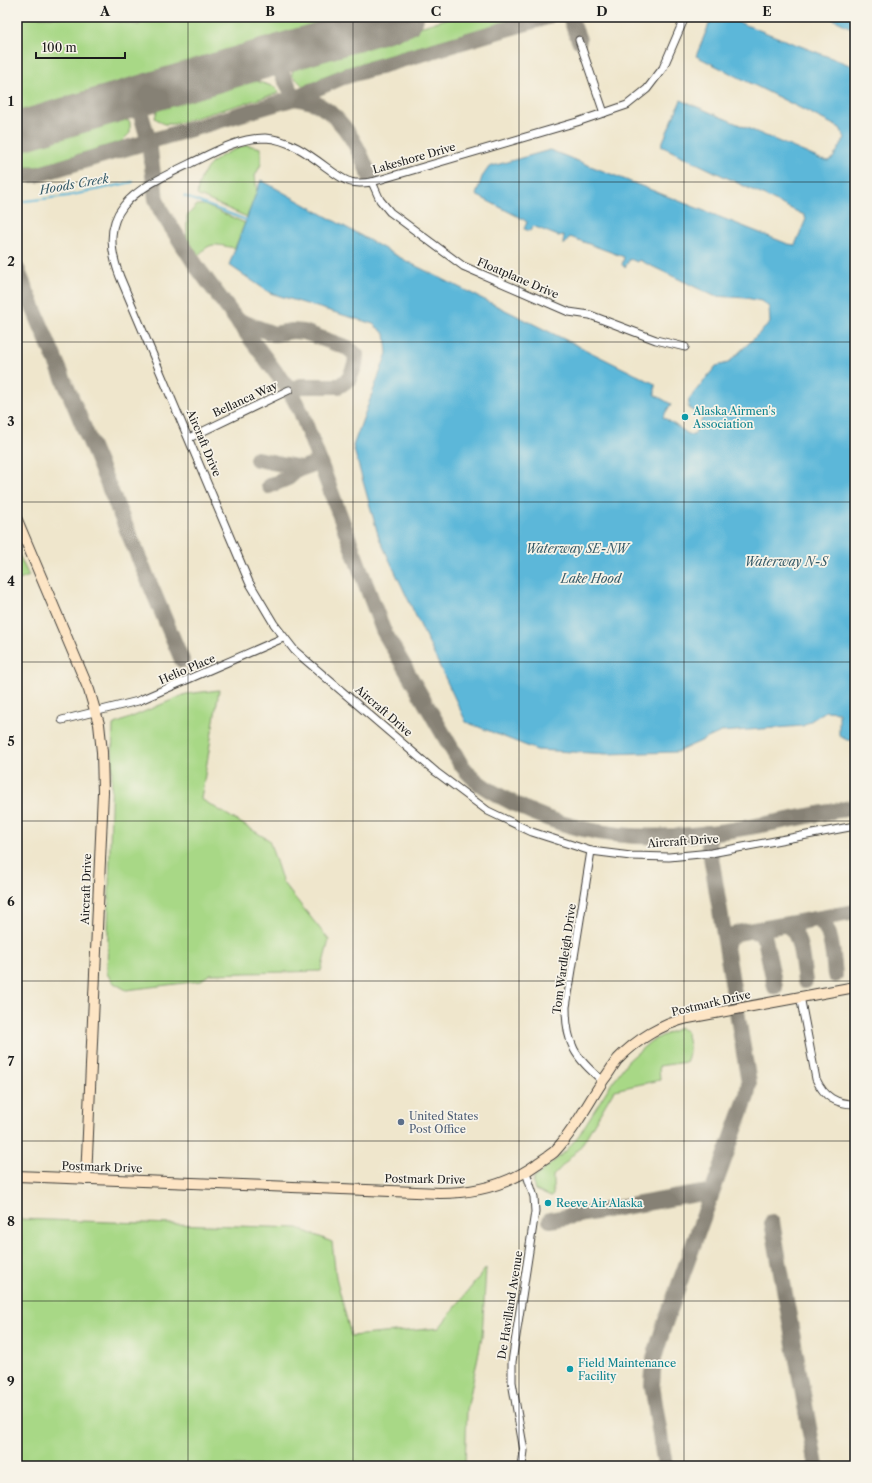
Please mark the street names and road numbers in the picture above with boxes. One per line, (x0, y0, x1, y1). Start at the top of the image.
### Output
street label: Lakeshore Drive (371, 139, 457, 177)
street label: Floatplane Drive (475, 255, 561, 301)
street label: Bellanca Way (210, 378, 280, 420)
street label: Aircraft Drive (183, 407, 224, 479)
street label: Helio Place (157, 651, 217, 687)
street label: Aircraft Drive (352, 682, 415, 740)
street label: Aircraft Drive (646, 832, 719, 851)
street label: Aircraft Drive (78, 853, 94, 926)
street label: Tom Wardleigh Drive (549, 903, 579, 1015)
street label: Postmark Drive (670, 987, 752, 1019)
street label: Postmark Drive (61, 1159, 143, 1175)
street label: Postmark Drive (385, 1171, 465, 1187)
street label: De Havilland Avenue (495, 1250, 525, 1360)

